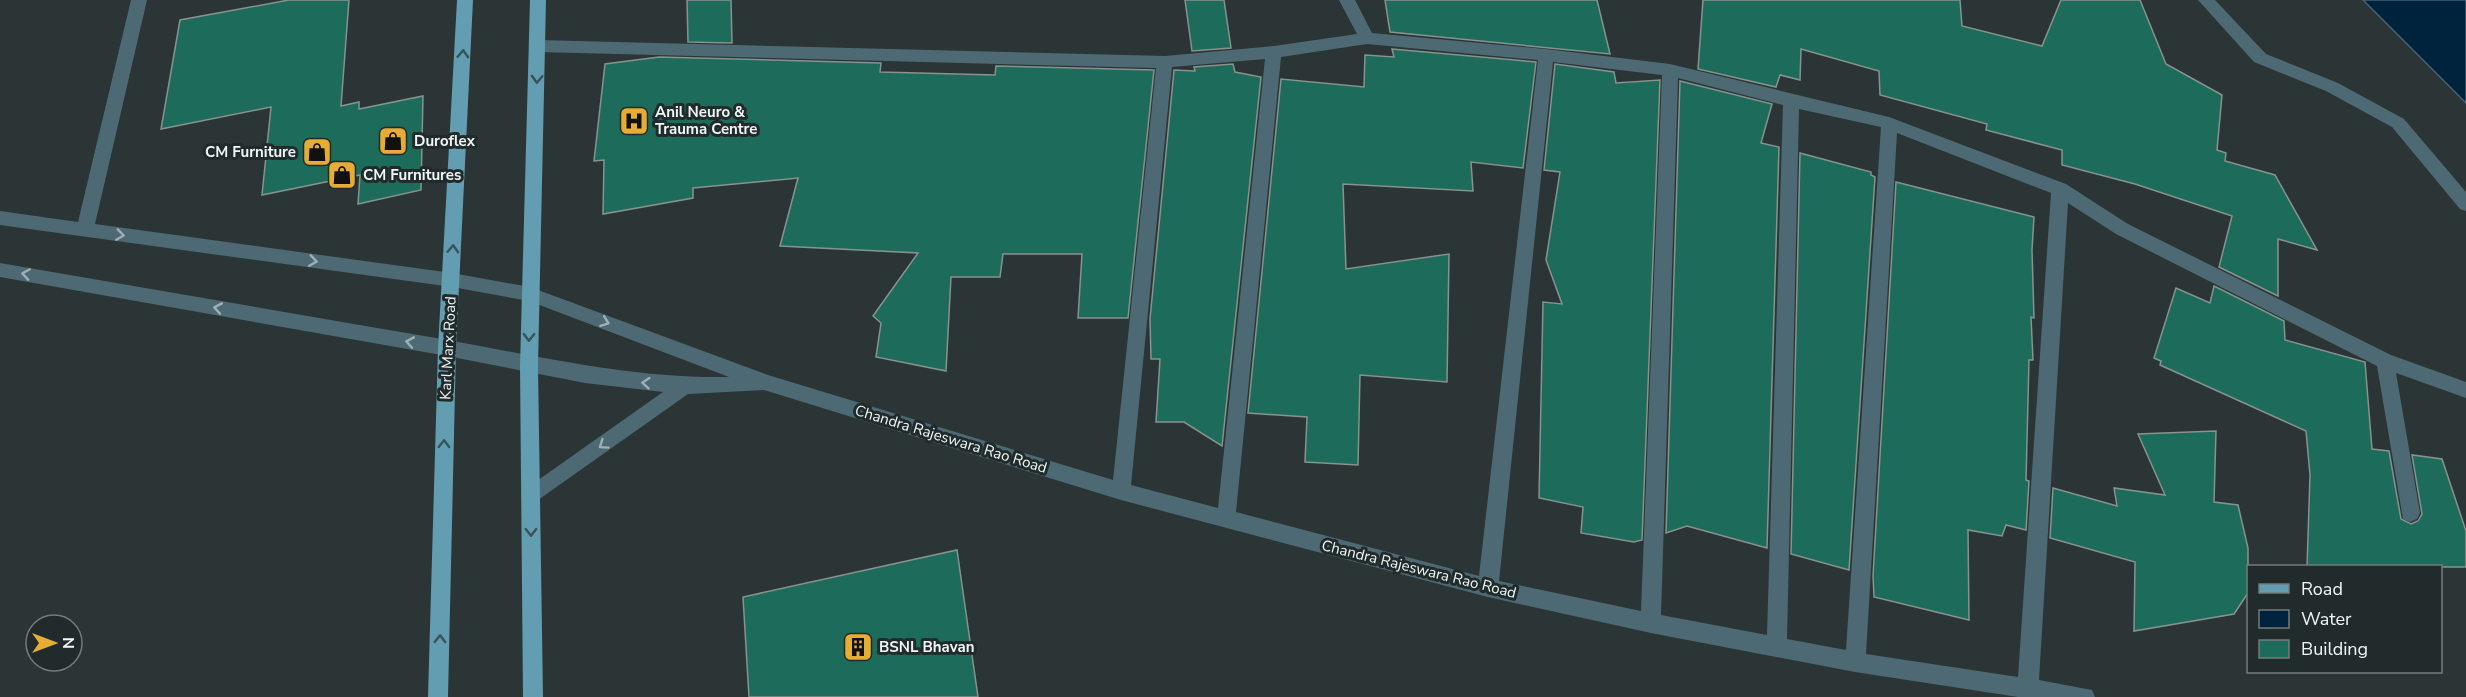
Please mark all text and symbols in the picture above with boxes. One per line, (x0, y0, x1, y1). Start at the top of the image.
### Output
one-way arrow (456, 50, 469, 59)
one-way arrow (530, 75, 543, 84)
place label: Anil Neuro & Trauma Centre (655, 102, 757, 139)
hospital icon: Anil Neuro & Trauma Centre (618, 105, 650, 137)
shop icon: Duroflex (377, 125, 409, 157)
place label: Duroflex (414, 131, 476, 151)
shop icon: CM Furniture (301, 136, 333, 168)
place label: CM Furniture (205, 142, 296, 162)
shop icon: CM Furnitures (326, 159, 358, 191)
place label: CM Furnitures (363, 165, 461, 185)
one-way arrow (116, 228, 125, 241)
one-way arrow (447, 244, 460, 253)
one-way arrow (309, 255, 318, 267)
one-way arrow (21, 269, 30, 281)
street label: Karl Marx Road (435, 296, 461, 400)
one-way arrow (213, 302, 223, 315)
one-way arrow (599, 315, 610, 327)
one-way arrow (523, 333, 536, 342)
one-way arrow (405, 336, 415, 349)
one-way arrow (641, 377, 650, 390)
street label: Chandra Rajeswara Rao Road (852, 400, 1050, 478)
one-way arrow (599, 437, 610, 448)
one-way arrow (438, 439, 451, 448)
one-way arrow (525, 528, 538, 537)
street label: Chandra Rajeswara Rao Road (1320, 535, 1518, 603)
legend (2247, 565, 2442, 673)
text: Road (2301, 577, 2343, 601)
text: Water (2301, 607, 2352, 631)
north arrow (24, 613, 84, 673)
building icon: BSNL Bhavan (842, 631, 874, 663)
one-way arrow (433, 634, 446, 643)
text: N (57, 637, 79, 649)
place label: BSNL Bhavan (879, 637, 974, 657)
text: Building (2301, 637, 2368, 661)

